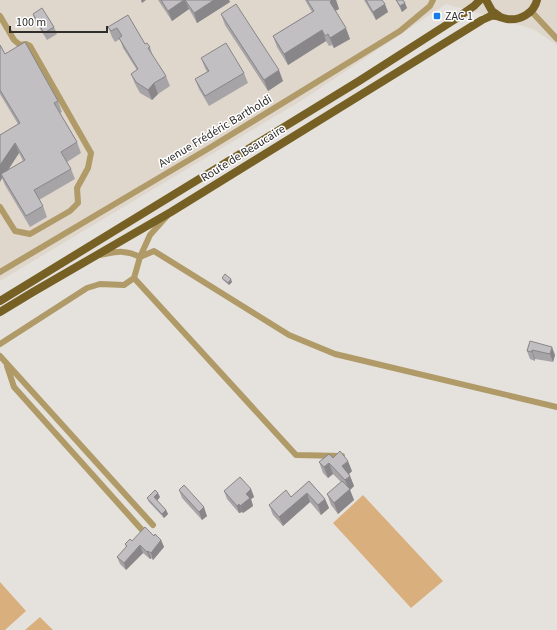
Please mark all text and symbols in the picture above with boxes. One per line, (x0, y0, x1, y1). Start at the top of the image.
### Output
scale bar (10, 8, 107, 34)
place label: ZAC 1 (445, 8, 473, 25)
marker: ZAC 1 (432, 11, 442, 21)
text: 100 m (16, 14, 46, 31)
street label: Avenue Frédéric Bartholdi (155, 91, 275, 172)
street label: Route de Beaucaire (198, 121, 289, 186)

